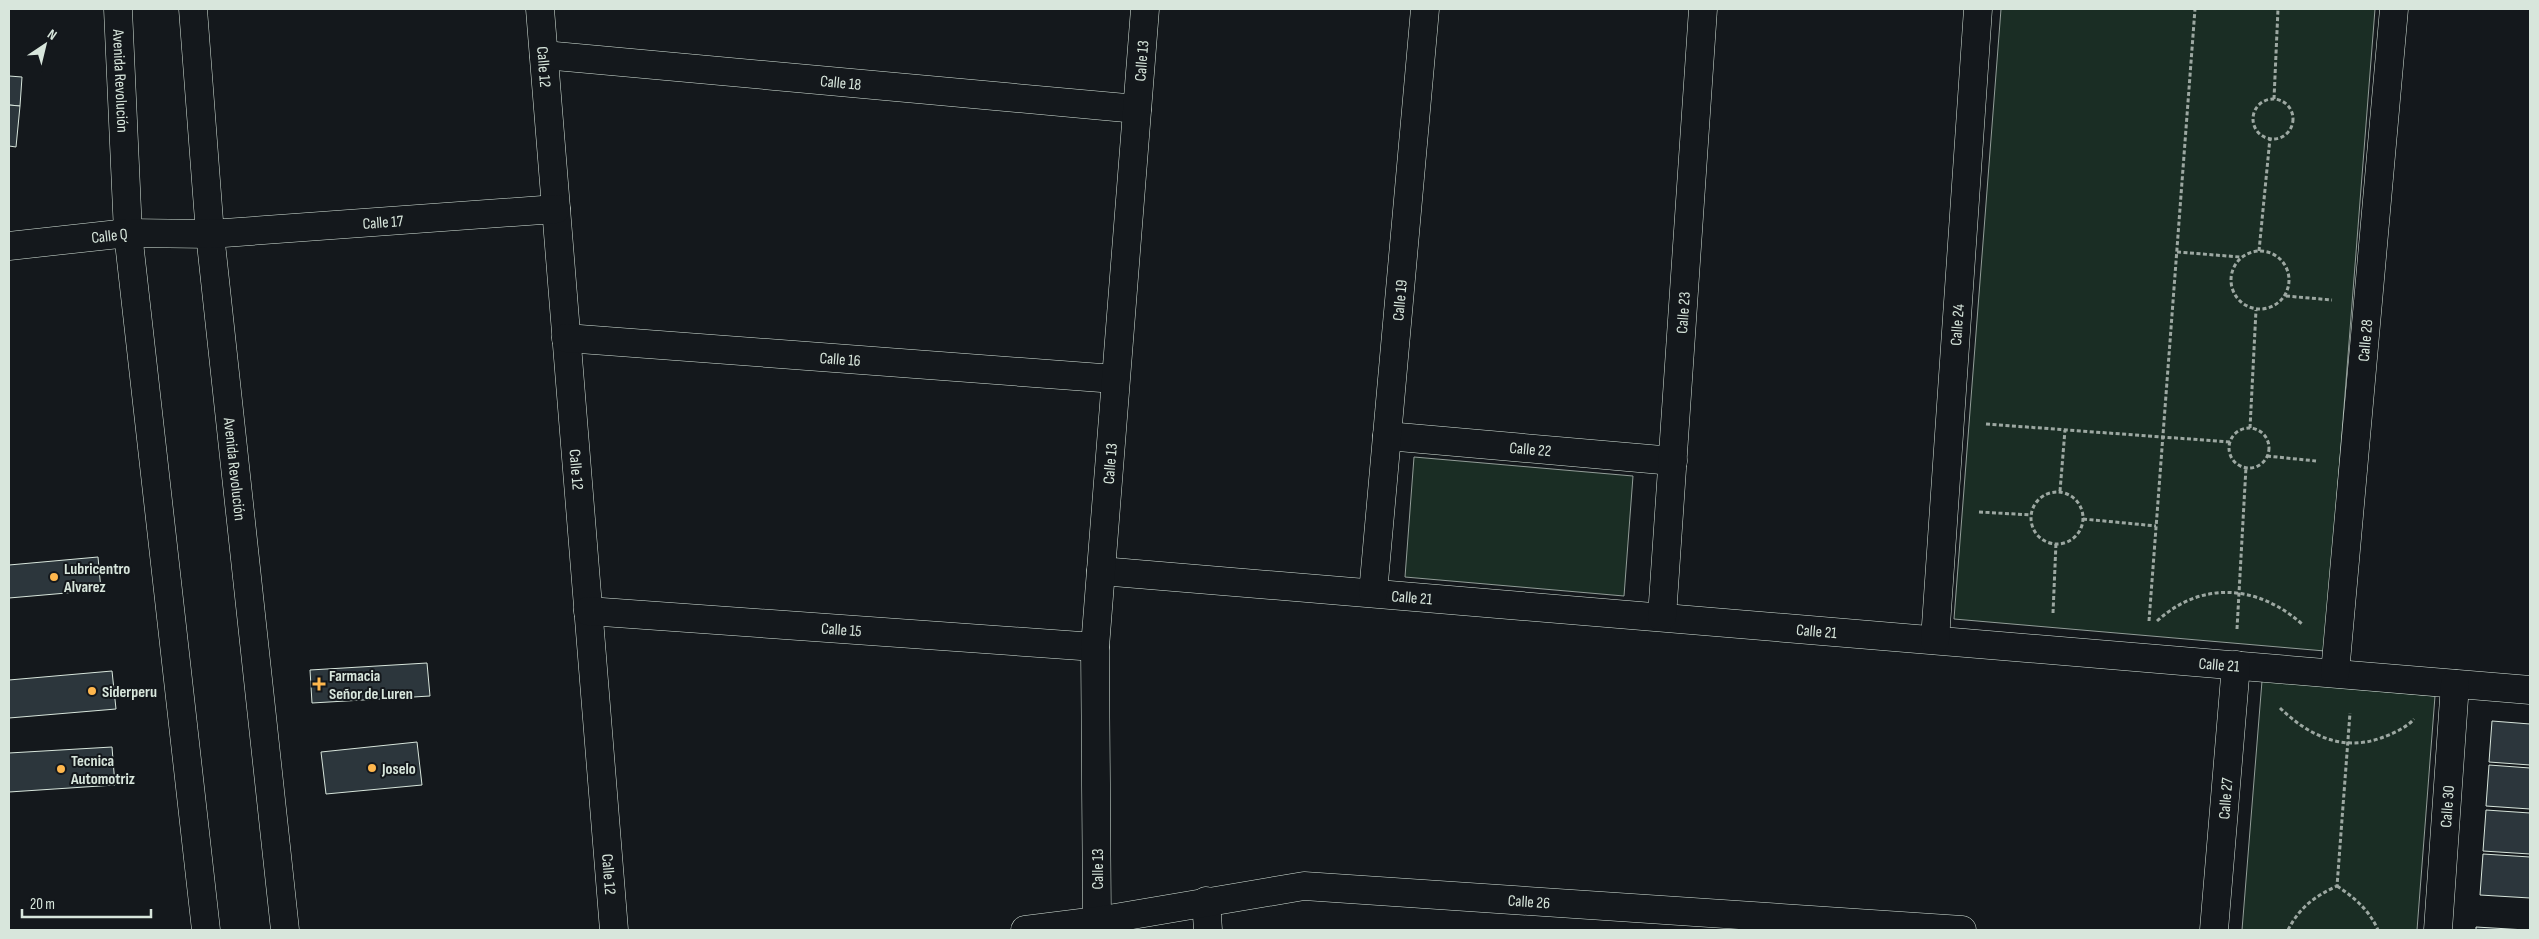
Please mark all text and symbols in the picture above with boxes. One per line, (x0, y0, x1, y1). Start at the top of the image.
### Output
north arrow (20, 20, 70, 70)
text: N (44, 26, 60, 44)
street label: Avenida Revolución (108, 28, 132, 133)
street label: Calle 13 (1131, 40, 1154, 82)
street label: Calle 12 (532, 46, 554, 88)
street label: Calle 18 (819, 72, 862, 95)
street label: Calle 17 (362, 212, 404, 234)
street label: Calle Q (90, 225, 129, 248)
street label: Calle 19 (1389, 279, 1412, 322)
street label: Calle 23 (1673, 291, 1695, 334)
street label: Calle 24 (1947, 303, 1969, 346)
street label: Calle 28 (2355, 319, 2377, 362)
street label: Calle 16 (819, 349, 861, 371)
street label: Avenida Revolución (219, 416, 249, 522)
street label: Calle 22 (1509, 439, 1552, 461)
street label: Calle 13 (1100, 443, 1122, 485)
street label: Calle 12 (564, 448, 587, 491)
place label: Lubricentro Alvarez (63, 560, 130, 597)
marker: Lubricentro Alvarez (48, 571, 60, 583)
street label: Calle 21 (1391, 587, 1433, 610)
street label: Calle 15 (820, 620, 862, 641)
street label: Calle 21 (1795, 621, 1838, 643)
street label: Calle 21 (2198, 654, 2241, 677)
place label: Farmacia Señor de Luren (329, 667, 413, 704)
marker: Farmacia Señor de Luren (313, 678, 325, 690)
place label: Siderperu (102, 683, 157, 702)
marker: Siderperu (86, 685, 98, 697)
place label: Tecnica Automotriz (70, 752, 135, 789)
place label: Joselo (381, 760, 416, 779)
marker: Joselo (366, 762, 378, 774)
marker: Tecnica Automotriz (55, 763, 67, 775)
street label: Calle 27 (2215, 776, 2238, 820)
street label: Calle 30 (2437, 785, 2459, 828)
street label: Calle 13 (1089, 849, 1108, 889)
street label: Calle 12 (597, 853, 619, 896)
scale bar (22, 886, 151, 918)
street label: Calle 26 (1507, 892, 1551, 913)
text: 20 m (30, 895, 55, 914)

